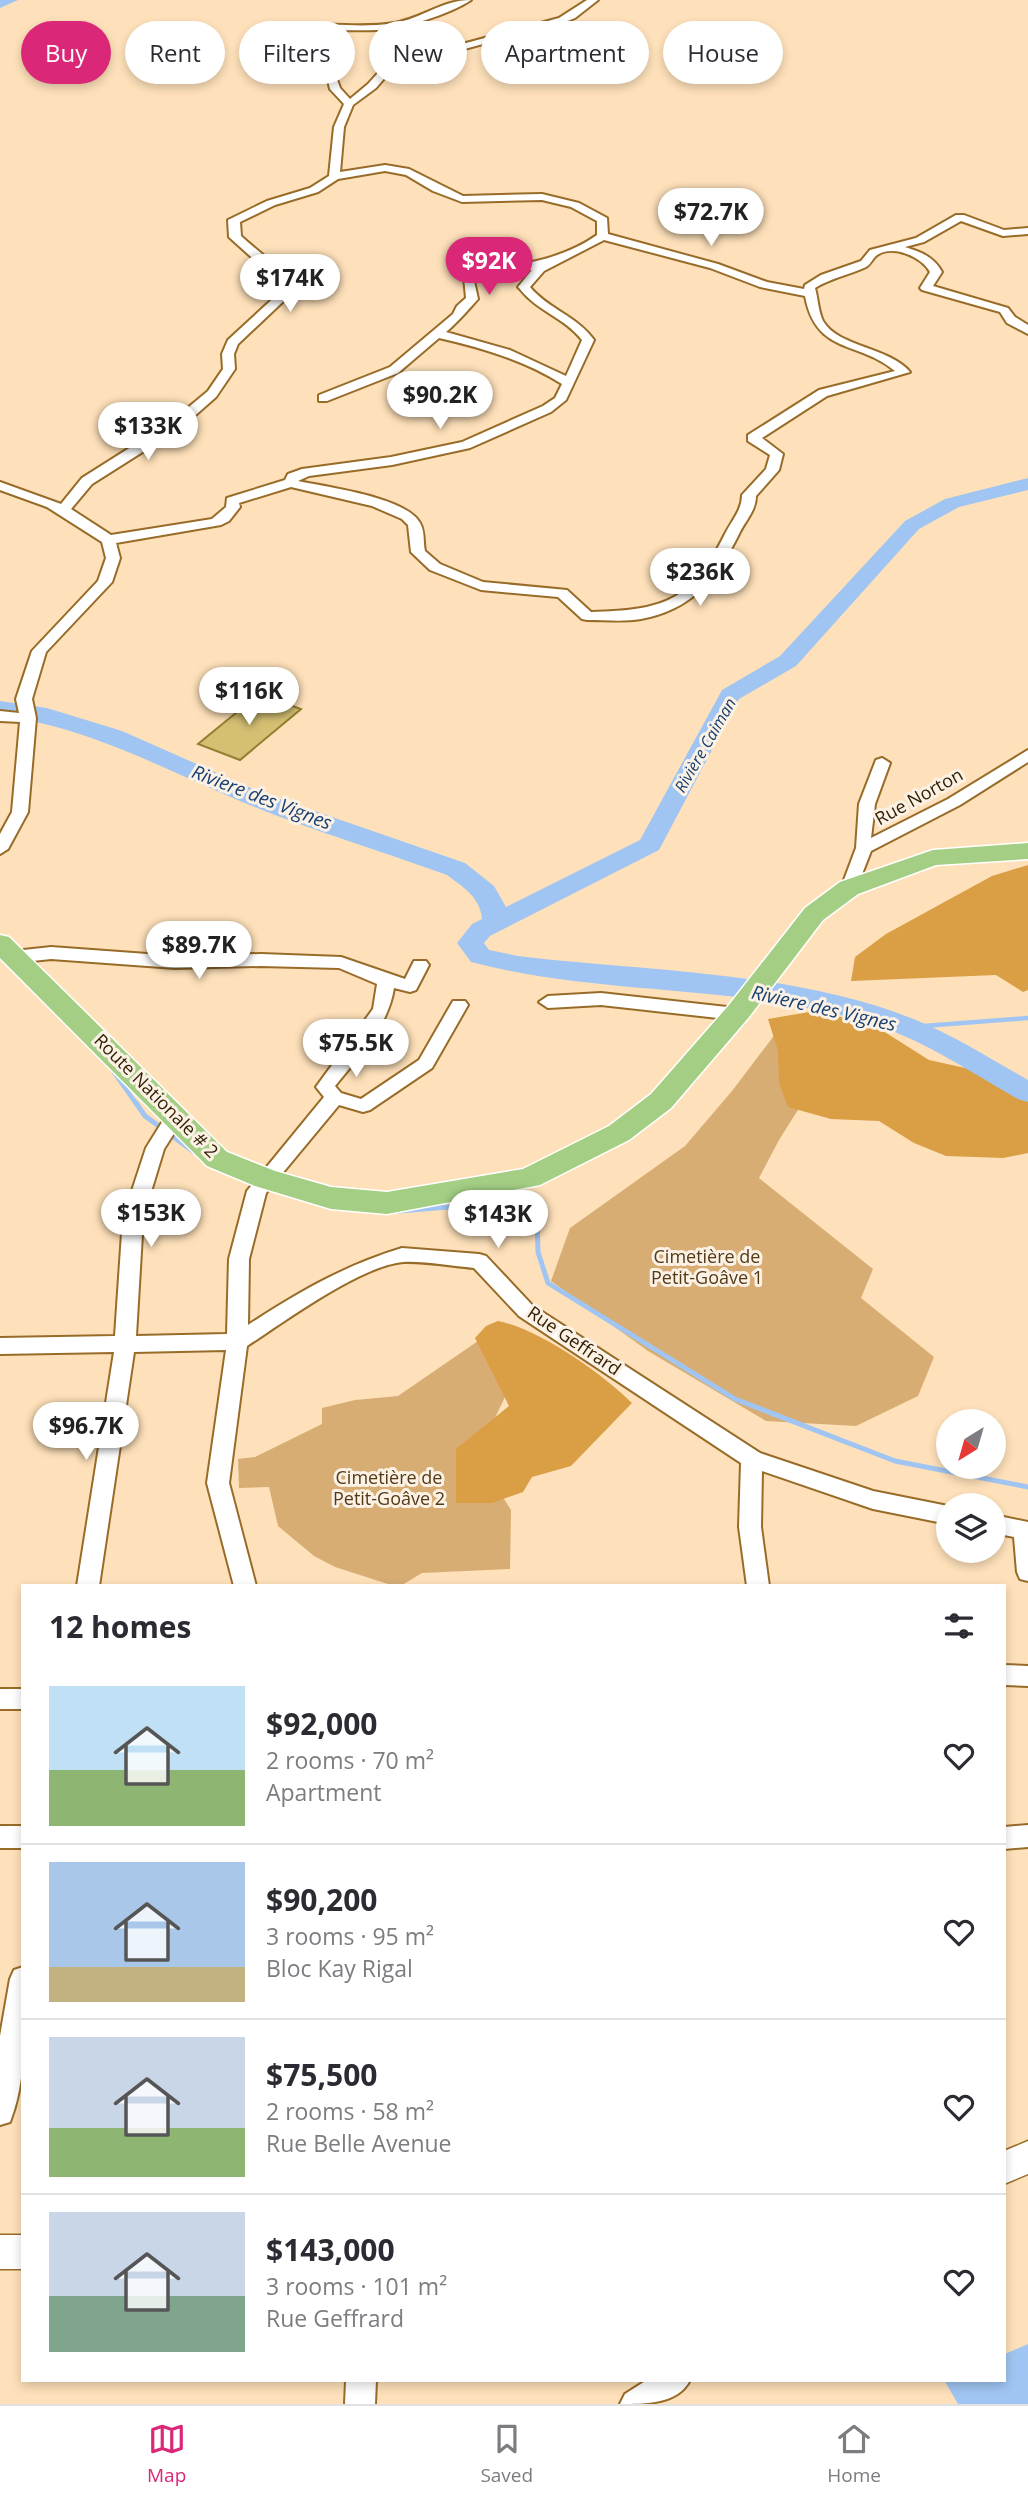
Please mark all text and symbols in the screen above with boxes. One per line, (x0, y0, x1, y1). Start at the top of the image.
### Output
chip: Buy (21, 21, 111, 84)
chip: Rent (125, 21, 225, 84)
chip: Filters (239, 21, 355, 84)
chip: New (369, 21, 467, 84)
chip: Apartment (481, 21, 649, 84)
chip: House (663, 21, 783, 84)
pin: $72.7K (654, 188, 768, 248)
text: $72.7K (674, 195, 748, 227)
pin: $92K (448, 238, 530, 297)
text: $92K (462, 244, 516, 276)
pin: $174K (241, 254, 339, 314)
text: $174K (256, 261, 324, 293)
pin: $90.2K (383, 372, 497, 431)
text: $90.2K (403, 378, 477, 410)
pin: $133K (99, 402, 197, 462)
text: $133K (114, 409, 182, 441)
pin: $236K (651, 548, 749, 608)
text: $236K (666, 555, 734, 587)
pin: $116K (200, 668, 298, 727)
text: $116K (215, 674, 283, 706)
water label: Rivière Caiman (669, 694, 741, 796)
water label: Riviere des Vignes (188, 758, 336, 836)
street label: Rue Norton (870, 762, 967, 830)
pin: $89.7K (142, 922, 256, 981)
text: $89.7K (162, 928, 236, 960)
water label: Riviere des Vignes (749, 979, 899, 1037)
pin: $75.5K (299, 1020, 413, 1079)
text: $75.5K (319, 1026, 393, 1058)
street label: Route Nationale # 2 (89, 1028, 224, 1163)
pin: $153K (102, 1190, 200, 1249)
pin: $143K (449, 1190, 547, 1250)
text: $153K (117, 1196, 185, 1228)
text: $143K (464, 1197, 532, 1229)
park label: Cimetière de Petit-Goâve 1 (651, 1244, 763, 1289)
street label: Rue Geffrard (523, 1300, 626, 1380)
pin: $96.7K (29, 1402, 143, 1462)
text: $96.7K (49, 1409, 123, 1441)
north arrow (936, 1409, 1006, 1479)
map controls (936, 1409, 1006, 1563)
park label: Cimetière de Petit-Goâve 2 (333, 1465, 445, 1510)
button: layers (936, 1493, 1006, 1563)
text: 12 homes (49, 1606, 192, 1647)
icon: filters (940, 1607, 978, 1645)
text: $92,000 (266, 1703, 377, 1744)
icon: home (105, 1714, 189, 1798)
icon: heart (940, 1737, 978, 1775)
text: 2 rooms · 70 m² (266, 1744, 434, 1776)
text: Apartment (266, 1776, 382, 1808)
text: $90,200 (266, 1879, 377, 1920)
icon: home (105, 1890, 189, 1974)
icon: heart (940, 1913, 978, 1951)
text: 3 rooms · 95 m² (266, 1920, 434, 1952)
text: Bloc Kay Rigal (266, 1952, 413, 1984)
text: $75,500 (266, 2054, 377, 2095)
icon: home (105, 2065, 189, 2149)
icon: heart (940, 2088, 978, 2126)
text: 2 rooms · 58 m² (266, 2095, 434, 2127)
text: Rue Belle Avenue (266, 2127, 452, 2159)
text: $143,000 (266, 2229, 395, 2270)
icon: home (105, 2240, 189, 2324)
icon: heart (940, 2263, 978, 2301)
text: 3 rooms · 101 m² (266, 2270, 447, 2302)
text: Rue Geffrard (266, 2302, 404, 2334)
tab: Map (147, 2420, 186, 2488)
tab: Saved (480, 2420, 533, 2488)
tab: Home (827, 2420, 881, 2488)

